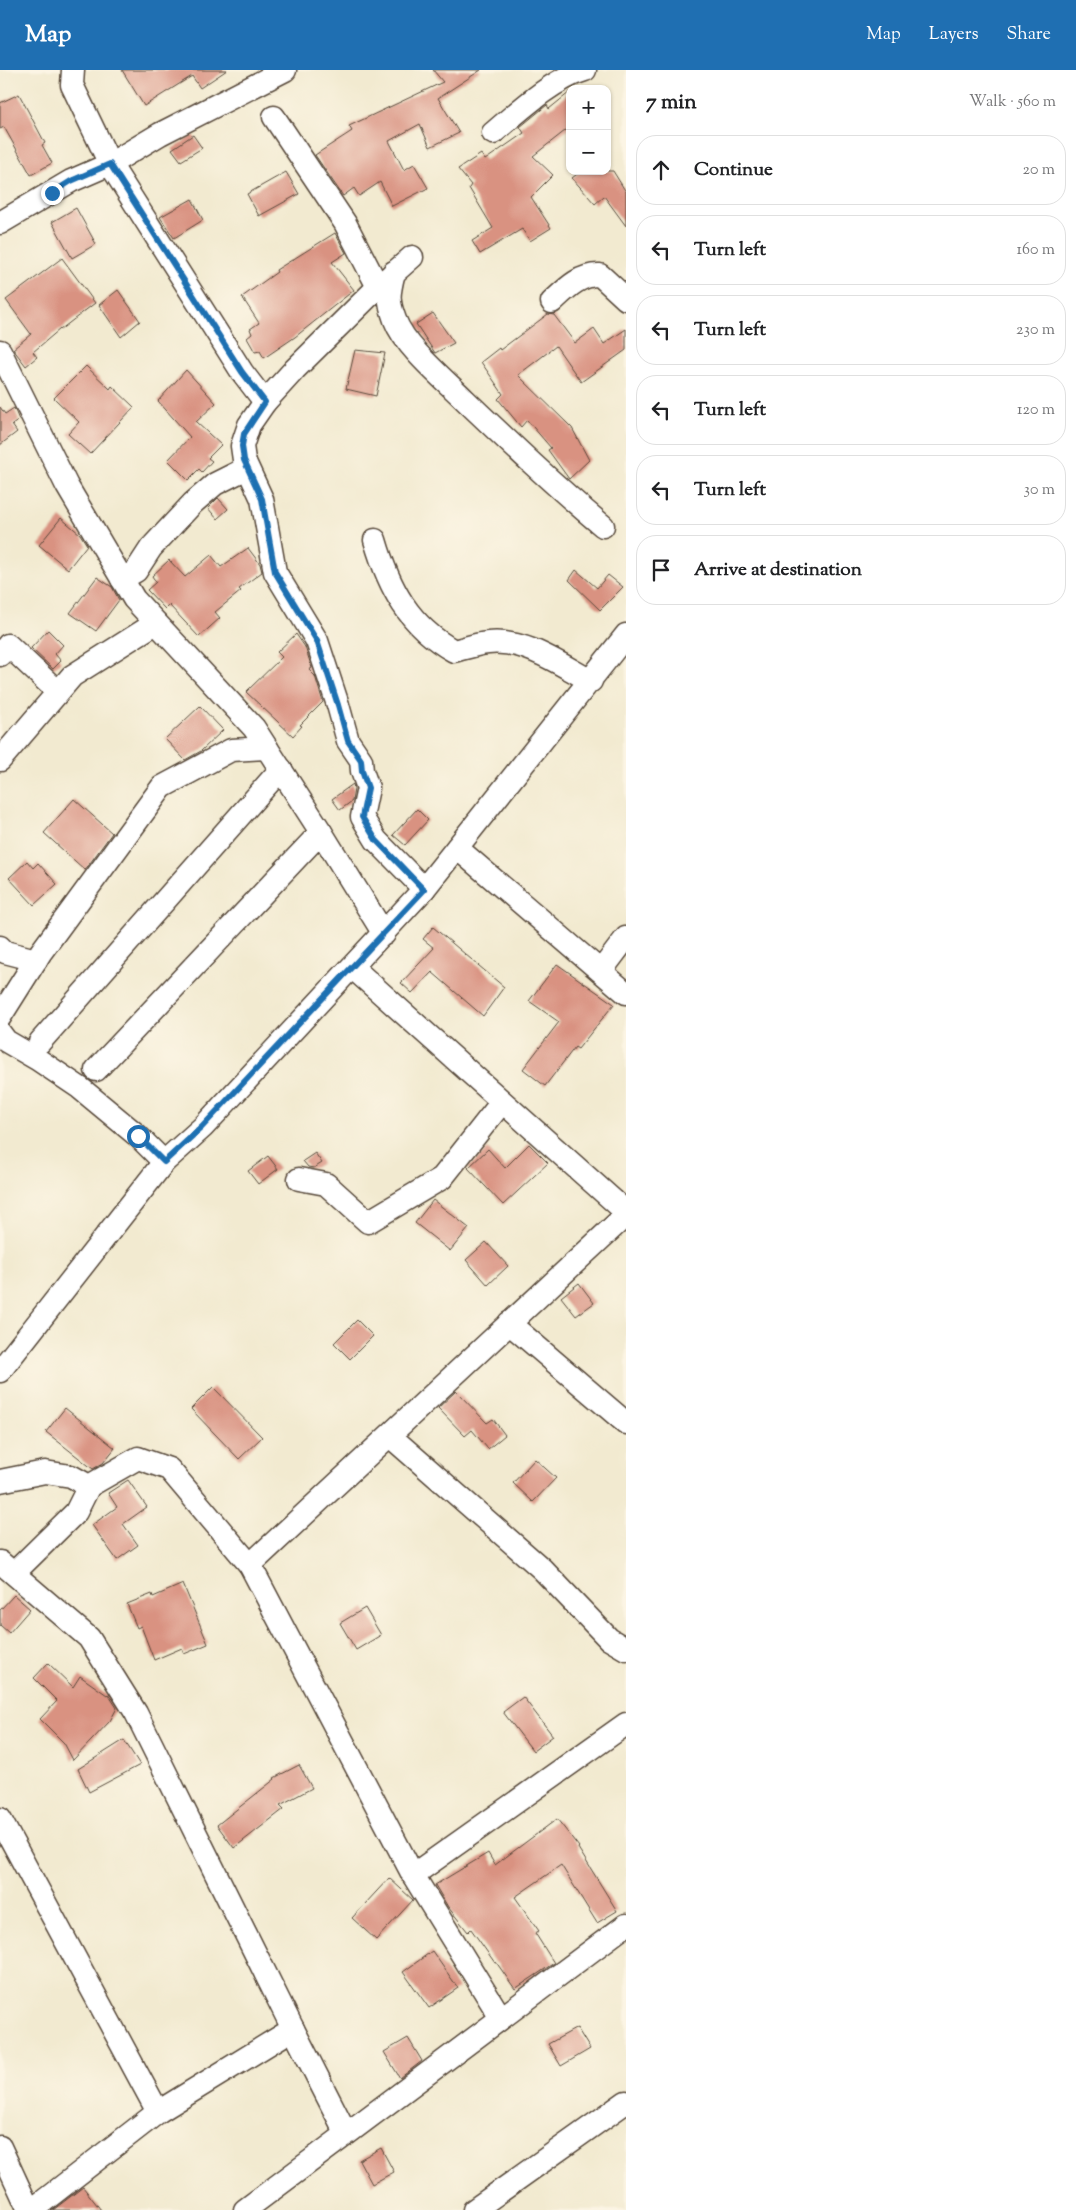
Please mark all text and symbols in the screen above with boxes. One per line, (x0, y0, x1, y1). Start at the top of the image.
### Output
text: Map (25, 18, 71, 52)
text: Map (866, 22, 901, 48)
text: Layers (929, 22, 979, 48)
text: Share (1007, 22, 1051, 48)
map controls (566, 85, 611, 175)
button: + (566, 85, 611, 130)
text: 7 min (646, 88, 697, 118)
text: Walk · 560 m (969, 91, 1056, 114)
button: − (566, 130, 611, 175)
icon: ahead (647, 156, 675, 184)
text: Continue (694, 157, 773, 184)
text: 20 m (1022, 159, 1055, 182)
route end (41, 182, 64, 205)
icon: left (647, 236, 675, 264)
text: Turn left (694, 237, 766, 264)
text: 160 m (1017, 239, 1055, 262)
icon: left (647, 316, 675, 344)
text: Turn left (694, 317, 766, 344)
text: 230 m (1016, 319, 1055, 342)
icon: left (647, 396, 675, 424)
text: Turn left (694, 397, 766, 424)
text: 120 m (1017, 399, 1055, 422)
icon: left (647, 476, 675, 504)
text: Turn left (694, 477, 766, 504)
text: 30 m (1024, 479, 1055, 502)
icon: arrive (647, 556, 675, 584)
text: Arrive at destination (694, 557, 862, 584)
route start (127, 1125, 150, 1148)

